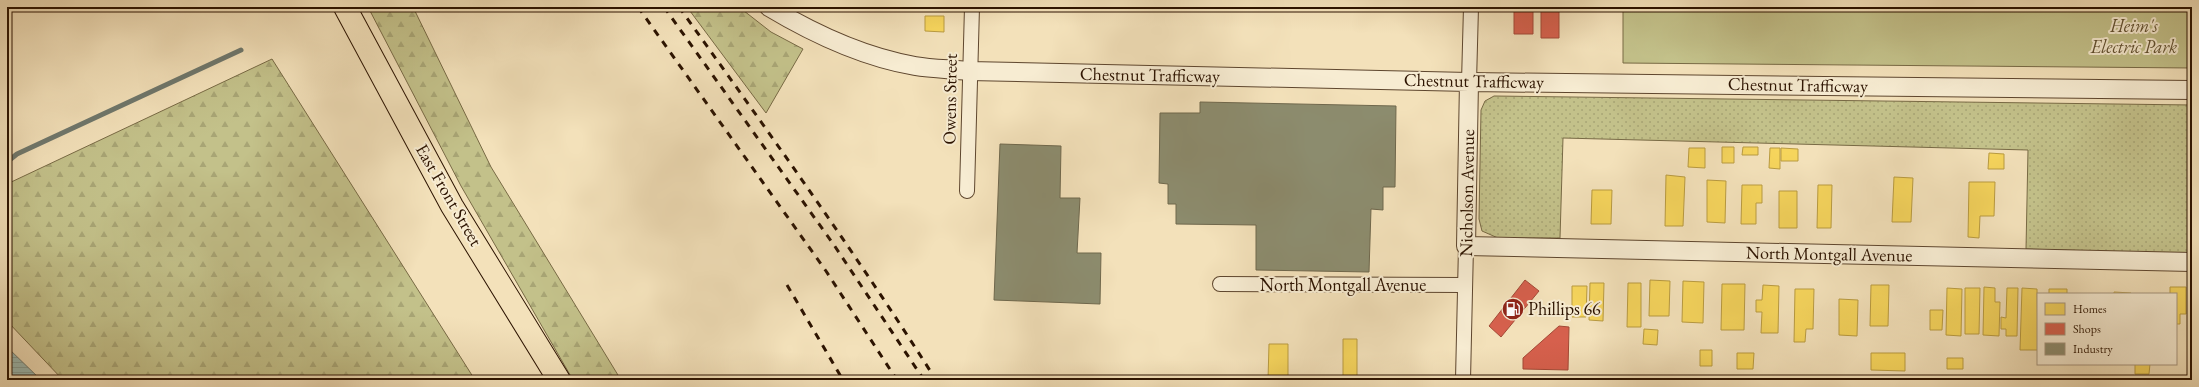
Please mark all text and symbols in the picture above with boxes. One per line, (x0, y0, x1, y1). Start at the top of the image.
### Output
park label: Heim's Electric Park (2090, 14, 2177, 58)
street label: Owens Street (937, 53, 962, 145)
street label: Chestnut Trafficway (1080, 62, 1220, 87)
street label: Chestnut Trafficway (1404, 68, 1544, 93)
street label: Chestnut Trafficway (1728, 72, 1868, 97)
street label: Nicholson Avenue (1454, 129, 1479, 257)
street label: East Front Street (411, 139, 488, 250)
street label: North Montgall Avenue (1746, 241, 1912, 266)
street label: North Montgall Avenue (1260, 273, 1426, 296)
legend (2037, 293, 2177, 365)
fuel station icon: Phillips 66 (1500, 296, 1526, 322)
place label: Phillips 66 (1528, 297, 1601, 320)
text: Homes (2073, 301, 2107, 317)
text: Shops (2073, 321, 2101, 337)
text: Industry (2073, 341, 2113, 357)

